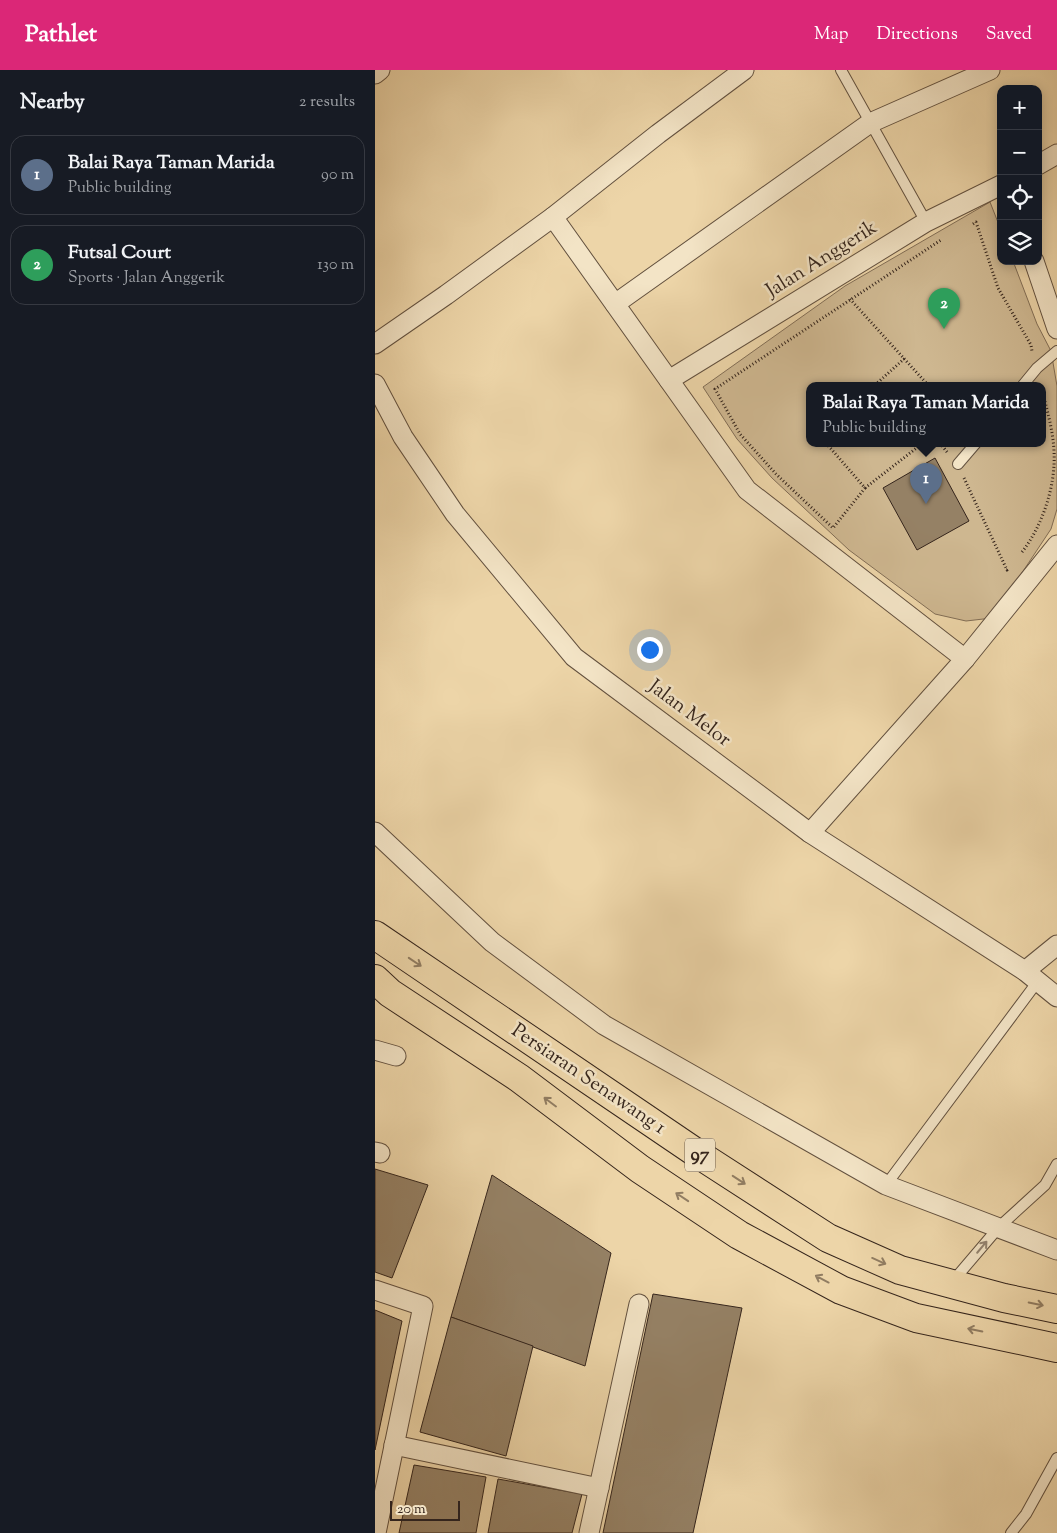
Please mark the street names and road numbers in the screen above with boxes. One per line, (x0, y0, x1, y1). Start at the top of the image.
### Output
street label: Jalan Anggerik (760, 214, 883, 306)
street label: Jalan Melor (641, 673, 737, 755)
street label: Persiaran Senawang 1 (505, 1017, 671, 1143)
road number: 97 (685, 1138, 715, 1172)

